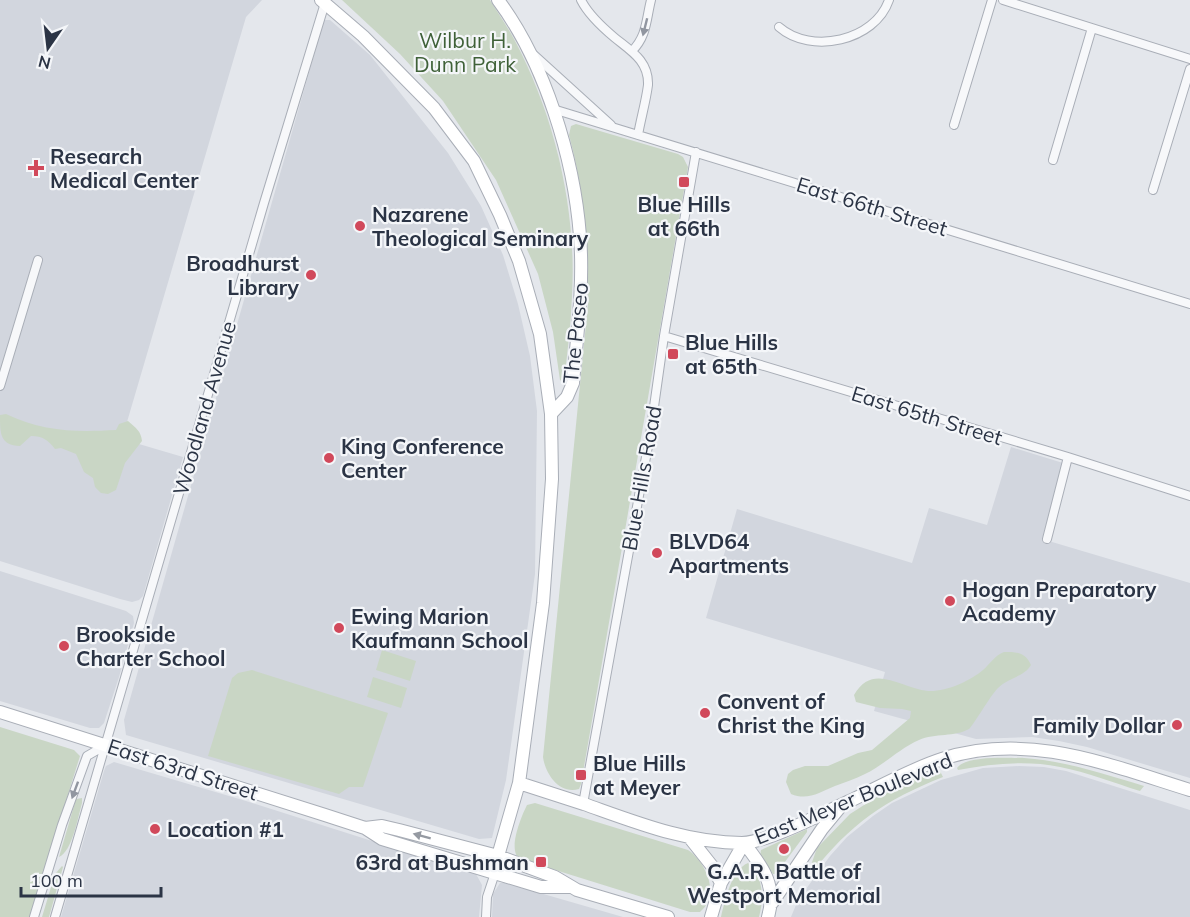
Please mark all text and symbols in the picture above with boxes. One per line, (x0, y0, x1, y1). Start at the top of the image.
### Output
north arrow (18, 18, 78, 78)
one-way arrow (640, 18, 650, 37)
park label: Wilbur H. Dunn Park (414, 27, 516, 77)
text: N (36, 51, 53, 74)
place label: Research Medical Center (50, 143, 199, 193)
marker: Research Medical Center (27, 159, 45, 177)
street label: East 66th Street (793, 171, 951, 241)
marker: Blue Hills at 66th (677, 175, 691, 189)
place label: Blue Hills at 66th (638, 191, 730, 241)
place label: Nazarene Theological Seminary (372, 201, 589, 251)
marker: Nazarene Theological Seminary (353, 219, 367, 233)
place label: Broadhurst Library (186, 250, 300, 300)
marker: Broadhurst Library (304, 268, 318, 282)
street label: The Paseo (557, 281, 593, 385)
street label: Woodland Avenue (167, 318, 241, 498)
place label: Blue Hills at 65th (685, 329, 778, 379)
marker: Blue Hills at 65th (666, 347, 680, 361)
street label: East 65th Street (848, 380, 1006, 450)
street label: Blue Hills Road (615, 403, 667, 553)
place label: King Conference Center (341, 433, 504, 483)
marker: King Conference Center (322, 451, 336, 465)
place label: BLVD64 Apartments (669, 528, 789, 578)
marker: BLVD64 Apartments (650, 546, 664, 560)
place label: Hogan Preparatory Academy (962, 576, 1157, 626)
marker: Hogan Preparatory Academy (943, 594, 957, 608)
place label: Ewing Marion Kaufmann School (351, 603, 528, 653)
place label: Brookside Charter School (76, 621, 225, 671)
marker: Ewing Marion Kaufmann School (332, 621, 346, 635)
marker: Brookside Charter School (57, 639, 71, 653)
place label: Convent of Christ the King (717, 688, 865, 738)
marker: Convent of Christ the King (698, 706, 712, 720)
place label: Family Dollar (1033, 712, 1166, 738)
marker: Family Dollar (1170, 718, 1184, 732)
street label: East 63rd Street (104, 732, 262, 806)
street label: East Meyer Boulevard (750, 746, 956, 850)
place label: Blue Hills at Meyer (593, 750, 686, 800)
marker: Blue Hills at Meyer (574, 768, 588, 782)
one-way arrow (69, 781, 79, 799)
place label: Location #1 (167, 816, 284, 842)
marker: Location #1 (148, 822, 162, 836)
one-way arrow (413, 830, 431, 840)
marker: G.A.R. Battle of Westport Memorial (777, 842, 791, 856)
place label: 63rd at Bushman (355, 849, 529, 875)
marker: 63rd at Bushman (534, 855, 548, 869)
place label: G.A.R. Battle of Westport Memorial (687, 858, 881, 908)
scale bar (21, 860, 160, 898)
text: 100 m (30, 869, 83, 892)

